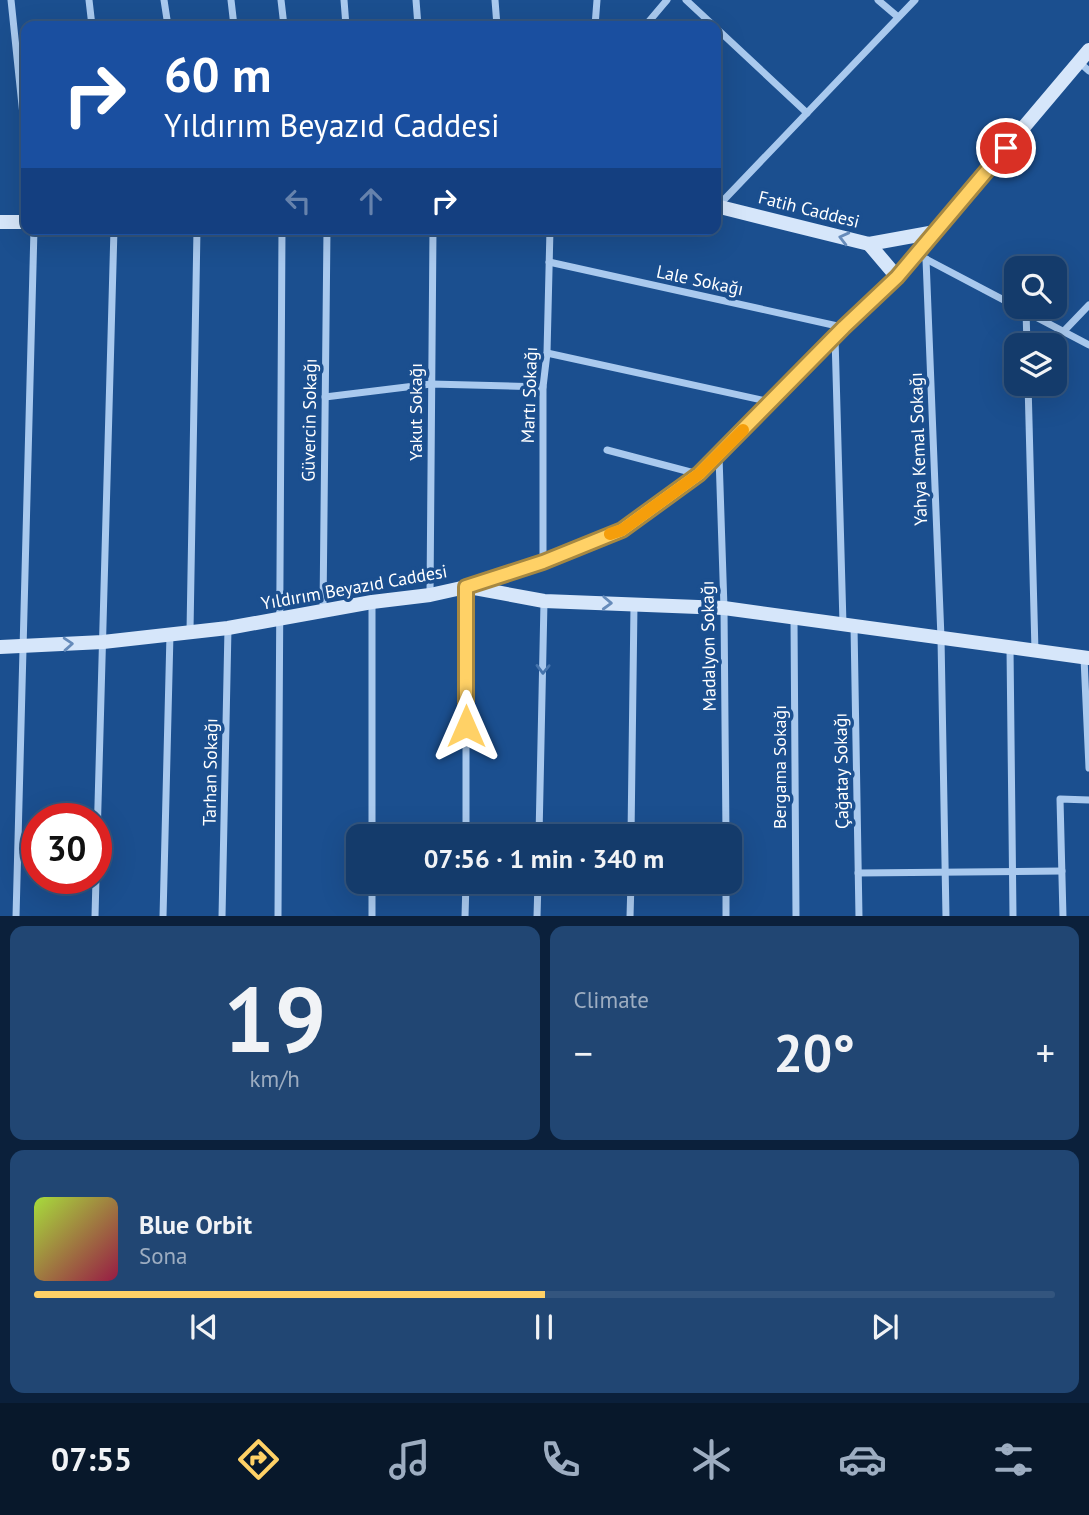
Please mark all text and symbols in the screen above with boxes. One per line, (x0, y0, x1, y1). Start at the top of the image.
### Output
text: 60 m (164, 42, 271, 106)
icon: right (49, 49, 140, 140)
text: Yıldırım Beyazıd Caddesi (164, 104, 500, 146)
pin (976, 118, 1036, 178)
icon: arrive (987, 129, 1025, 167)
icon: left (279, 182, 317, 220)
icon: ahead (352, 182, 390, 220)
icon: right (425, 182, 463, 220)
street label: Fatih Caddesi (756, 185, 862, 233)
one-way arrow (838, 232, 850, 246)
map controls (1004, 256, 1067, 396)
button: search (1004, 256, 1067, 319)
street label: Lale Sokağı (654, 260, 746, 300)
button: layers (1004, 333, 1067, 396)
street label: Martı Sokağı (516, 346, 542, 444)
street label: Güvercin Sokağı (296, 358, 322, 482)
street label: Yakut Sokağı (404, 363, 427, 461)
street label: Yahya Kemal Sokağı (904, 372, 932, 526)
street label: Yıldırım Beyazıd Caddesi (259, 559, 449, 615)
street label: Madalyon Sokağı (695, 580, 721, 712)
one-way arrow (602, 595, 612, 611)
one-way arrow (63, 637, 74, 652)
one-way arrow (535, 664, 551, 675)
position arrow (429, 689, 503, 763)
street label: Bergama Sokağı (768, 705, 791, 829)
street label: Çağatay Sokağı (828, 713, 854, 829)
street label: Tarhan Sokağı (198, 718, 222, 826)
speed limit sign: 30 (21, 803, 112, 894)
text: 07:56 · 1 min · 340 m (424, 842, 664, 875)
text: 19 (223, 959, 326, 1077)
text: Climate (574, 985, 649, 1014)
text: 20° (773, 1019, 855, 1086)
text: − (574, 1028, 593, 1077)
text: + (1036, 1028, 1055, 1077)
text: km/h (250, 1064, 300, 1093)
text: Blue Orbit (139, 1208, 252, 1241)
text: Sona (139, 1241, 188, 1270)
icon: previous (185, 1308, 223, 1346)
icon: pause (525, 1308, 563, 1346)
icon: next (866, 1308, 904, 1346)
icon: directions (234, 1435, 283, 1484)
icon: music (385, 1435, 434, 1484)
icon: phone (536, 1435, 585, 1484)
icon: climate (687, 1435, 736, 1484)
icon: car (838, 1435, 887, 1484)
icon: filters (989, 1435, 1038, 1484)
text: 07:55 (51, 1438, 132, 1480)

